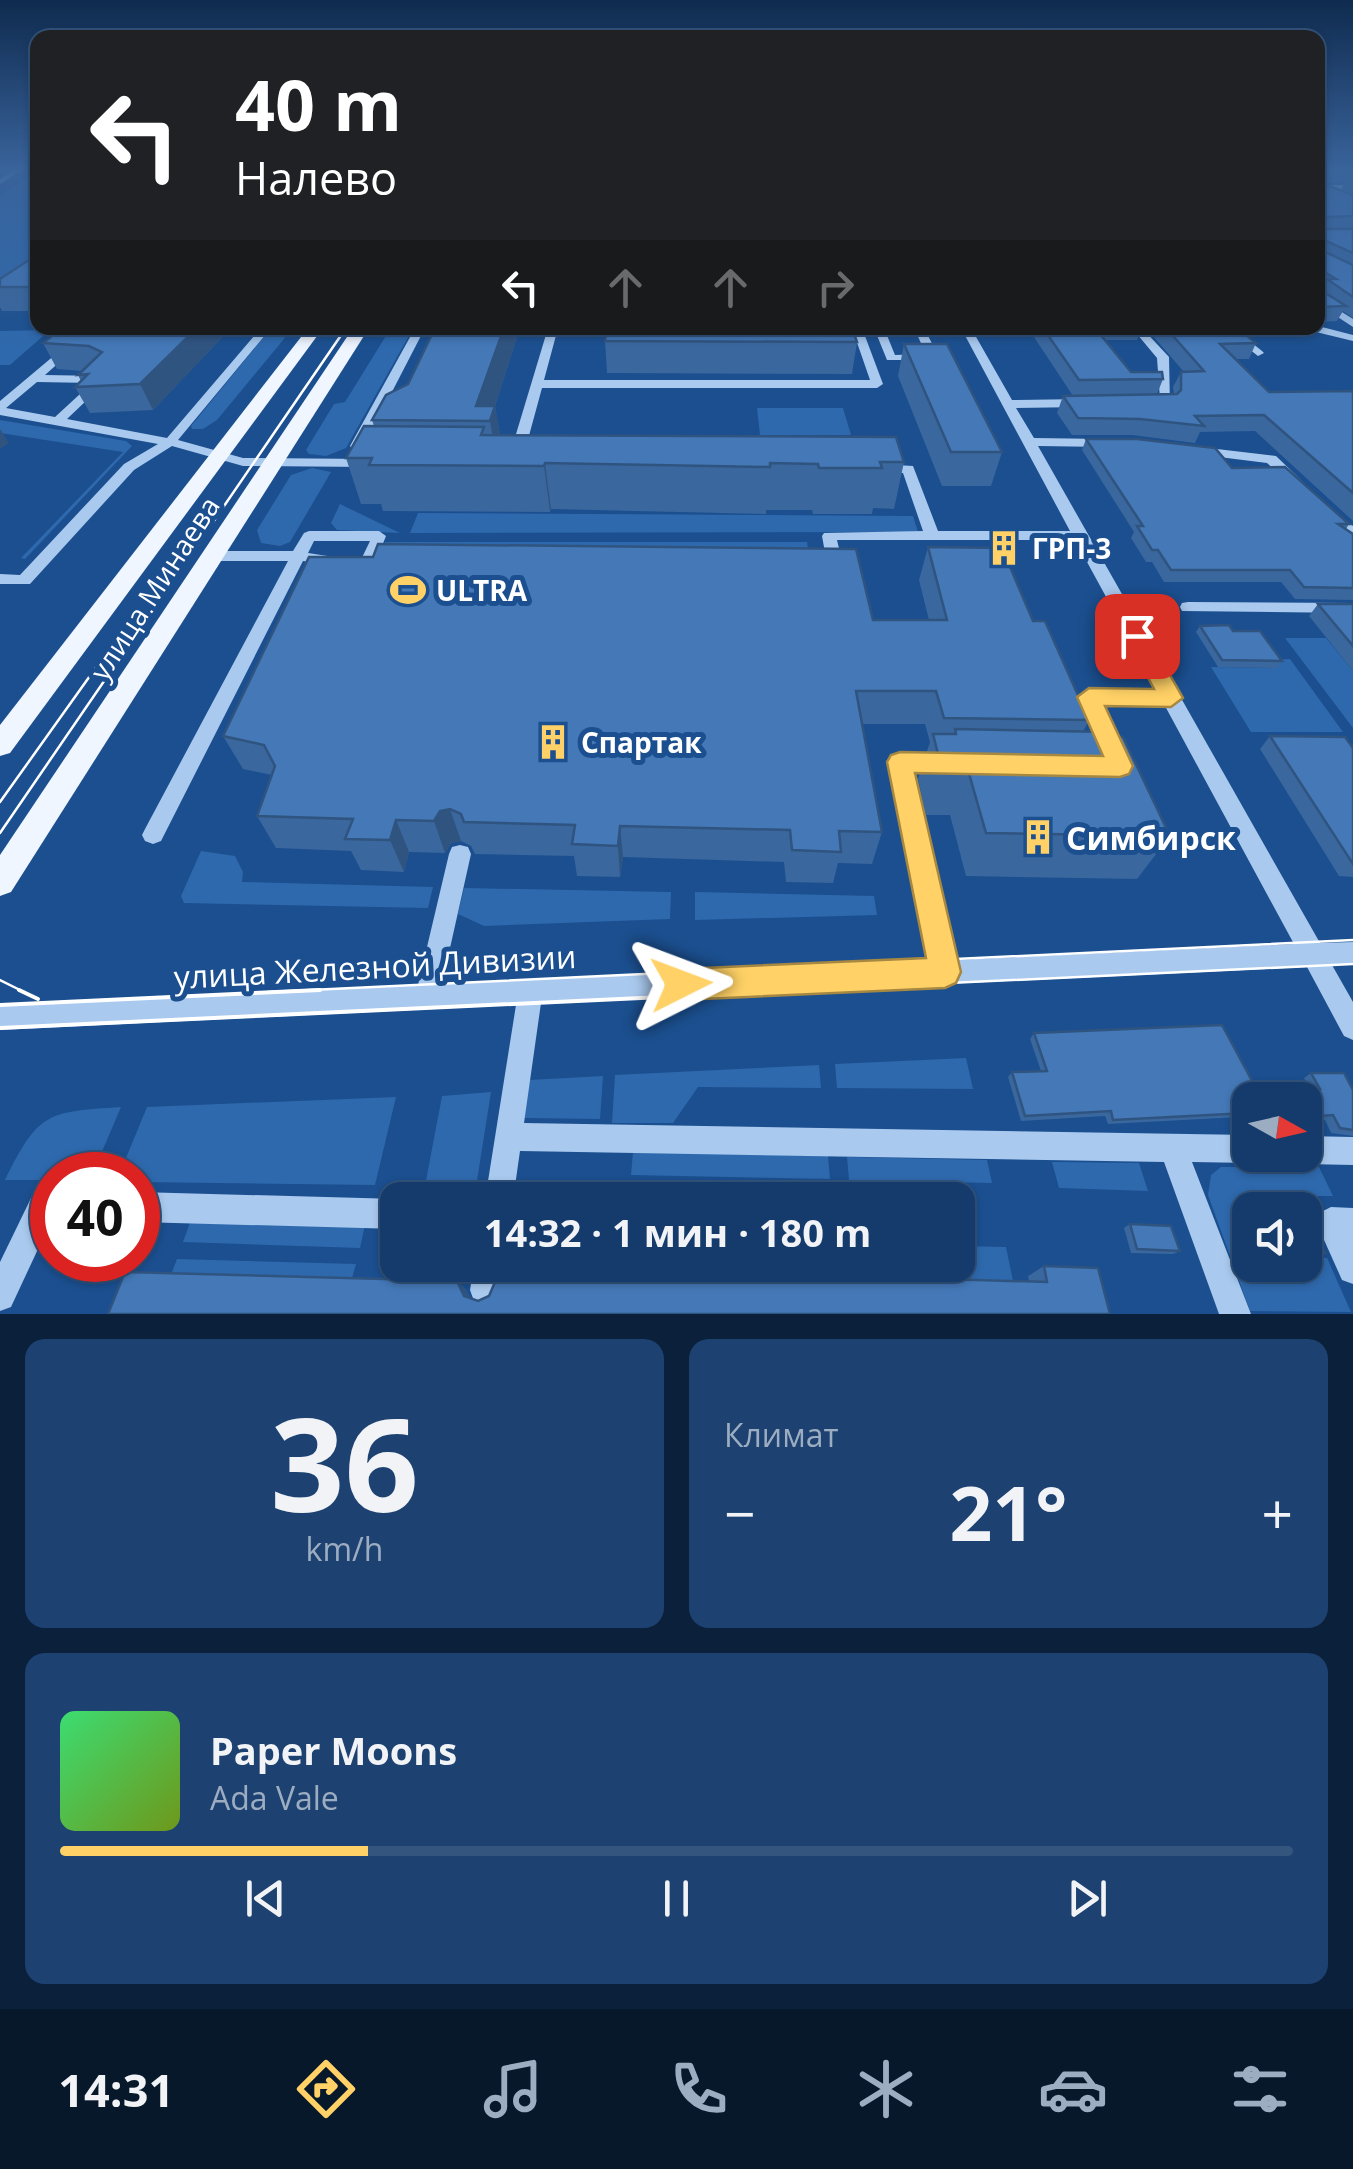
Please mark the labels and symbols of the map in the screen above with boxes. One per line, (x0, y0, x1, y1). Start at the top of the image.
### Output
street label: улица Минаева (80, 489, 228, 687)
building icon: ГРП-3 (985, 529, 1023, 567)
place label: ГРП-3 (1032, 529, 1111, 567)
sports icon: ULTRA (389, 571, 427, 609)
place label: ULTRA (436, 571, 528, 609)
pin (1095, 594, 1180, 679)
building icon: Спартак (534, 723, 572, 761)
place label: Спартак (581, 723, 702, 761)
place label: Симбирск (1066, 816, 1236, 859)
building icon: Симбирск (1019, 818, 1057, 856)
position arrow (629, 932, 733, 1036)
street label: улица Железной Дивизии (173, 934, 577, 998)
north arrow (1232, 1082, 1322, 1172)
speed limit sign: 40 (30, 1152, 160, 1282)

